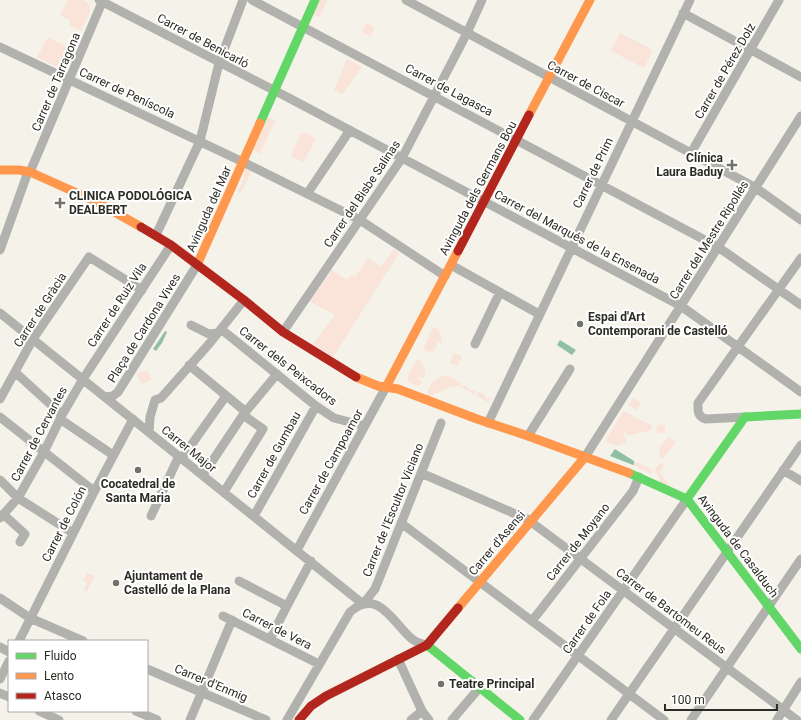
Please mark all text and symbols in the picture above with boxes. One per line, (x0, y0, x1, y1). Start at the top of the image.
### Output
street label: Carrer de Benicarló (155, 11, 251, 71)
street label: Carrer de Pérez Dolz (692, 20, 758, 122)
street label: Carrer de Tarragona (29, 31, 83, 133)
street label: Carrer de Ciscar (545, 58, 627, 110)
street label: Carrer de Lagasca (403, 61, 495, 119)
street label: Carrer de Peníscola (77, 65, 177, 121)
street label: Avinguda dels Germans Bou (437, 118, 519, 258)
street label: Carrer de Prim (570, 135, 616, 211)
street label: Carrer del Bisbe Salinas (321, 138, 403, 250)
place label: Clínica Laura Baduy (656, 151, 724, 179)
marker: Clínica Laura Baduy (726, 159, 738, 171)
street label: Avinguda del Mar (184, 164, 234, 254)
street label: Carrer del Mestre Ripollés (667, 178, 751, 302)
street label: Carrer del Marqués de la Ensenada (492, 187, 662, 287)
place label: CLINICA PODOLÓGICA DEALBERT (69, 188, 193, 217)
marker: CLINICA PODOLÓGICA DEALBERT (54, 197, 66, 209)
street label: Carrer de Ruiz Vila (85, 260, 149, 350)
street label: Carrer de Gràcia (11, 270, 69, 350)
street label: Plaça de Cardona Vives (105, 271, 183, 385)
place label: Espai d'Art Contemporani de Castelló (588, 310, 728, 338)
marker: Espai d'Art Contemporani de Castelló (575, 319, 585, 329)
street label: Carrer dels Peixcadors (236, 323, 340, 409)
street label: Carrer de Cervantes (8, 384, 70, 484)
street label: Carrer de Campoamor (296, 407, 366, 517)
street label: Carrer de Gumbau (244, 409, 304, 501)
street label: Carrer Major (159, 423, 219, 475)
street label: Carrer de l'Escultor Viciano (360, 441, 426, 579)
marker: Cocatedral de Santa Maria (133, 465, 143, 475)
place label: Cocatedral de Santa Maria (101, 477, 176, 505)
street label: Carrer de Colón (39, 484, 89, 564)
street label: Avinguda de Casalduch (695, 492, 781, 600)
street label: Carrer de Moyano (543, 500, 613, 584)
street label: Carrer d'Asensi (466, 508, 528, 578)
street label: Carrer de Bartomeu Reus (613, 565, 729, 657)
place label: Ajuntament de Castelló de la Plana (124, 569, 231, 597)
marker: Ajuntament de Castelló de la Plana (111, 578, 121, 588)
street label: Carrer de Fola (560, 587, 614, 657)
street label: Carrer de Vera (240, 606, 314, 652)
legend (8, 640, 148, 712)
text: Fluido (44, 649, 77, 663)
street label: Carrer d'Enmig (172, 661, 250, 705)
text: Lento (44, 669, 74, 683)
place label: Teatre Principal (449, 677, 534, 691)
marker: Teatre Principal (436, 679, 446, 689)
scale bar (665, 686, 777, 712)
text: Atasco (44, 689, 82, 703)
text: 100 m (671, 693, 705, 707)

